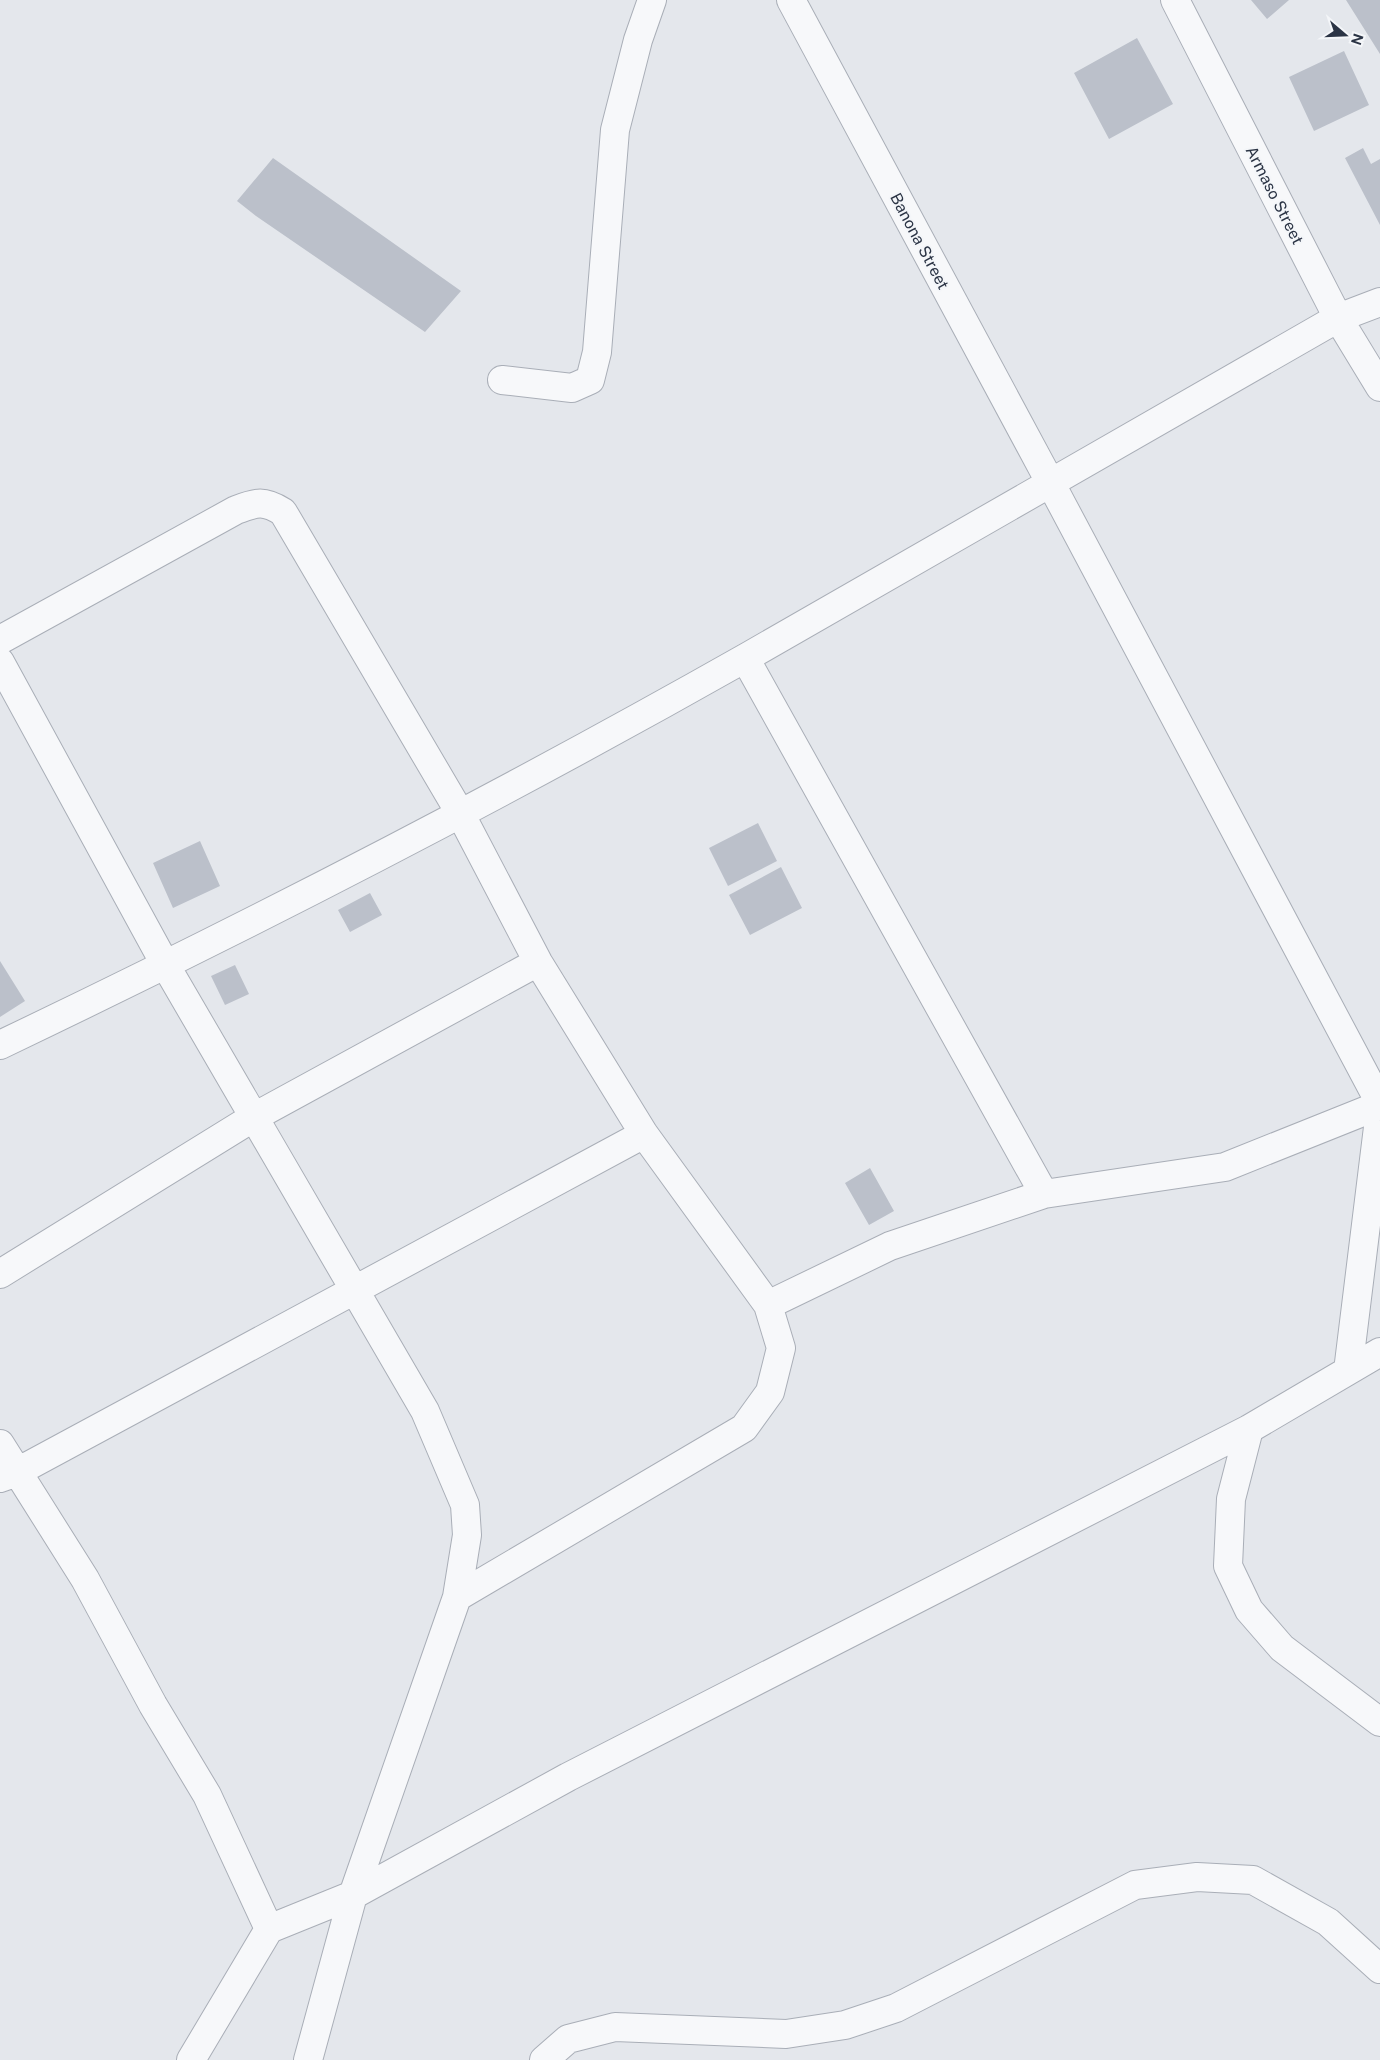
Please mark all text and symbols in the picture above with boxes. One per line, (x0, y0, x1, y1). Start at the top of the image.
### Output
north arrow (1320, 10, 1370, 60)
text: N (1348, 31, 1367, 47)
street label: Armaso Street (1242, 143, 1308, 248)
street label: Banona Street (886, 190, 953, 293)

